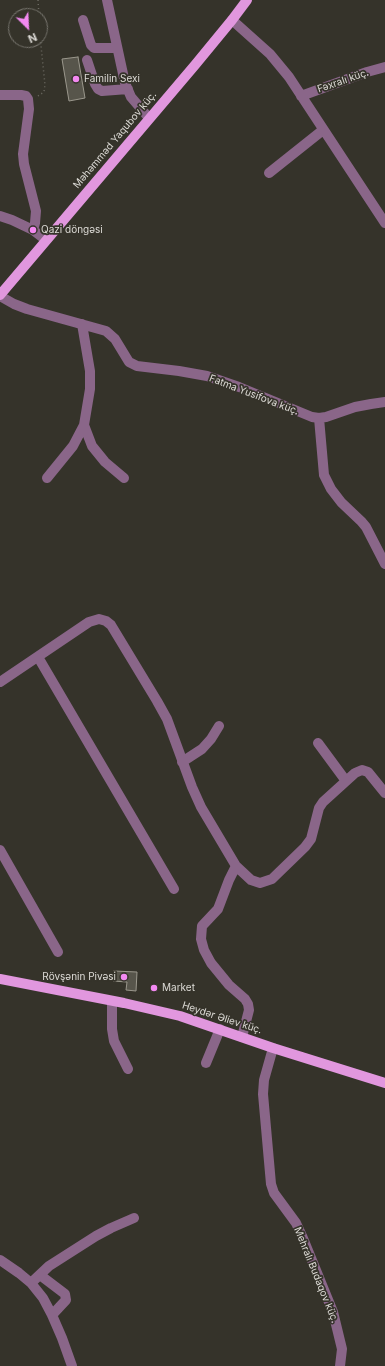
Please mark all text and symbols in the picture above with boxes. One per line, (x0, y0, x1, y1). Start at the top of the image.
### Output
north arrow (8, 8, 48, 48)
text: N (26, 30, 39, 46)
street label: Fəxralı küç. (316, 67, 370, 95)
place label: Familin Sexi (84, 73, 140, 85)
marker: Familin Sexi (71, 74, 81, 84)
street label: Məhəmməd Yaqubov küç. (71, 89, 159, 191)
place label: Qazi döngəsi (41, 224, 103, 236)
marker: Qazi döngəsi (28, 225, 38, 235)
street label: Fatma Yusifova küç. (208, 372, 300, 418)
place label: Rövşənin Pivəsi (42, 971, 116, 983)
marker: Rövşənin Pivəsi (119, 972, 129, 982)
place label: Market (162, 982, 195, 994)
marker: Market (149, 983, 159, 993)
street label: Heydər Əliev küç. (180, 999, 264, 1037)
street label: Mehralı Budaqov küç. (291, 1225, 341, 1325)

